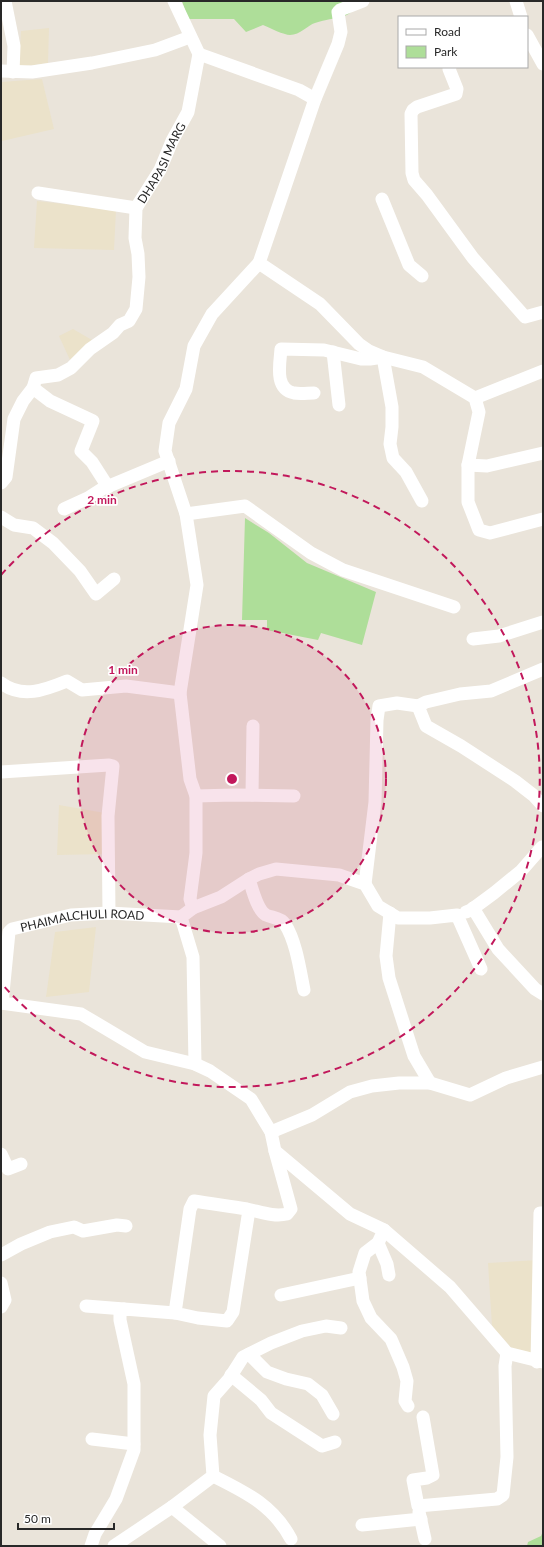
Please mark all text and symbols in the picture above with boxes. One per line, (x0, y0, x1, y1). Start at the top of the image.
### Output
legend (398, 16, 528, 68)
text: Road (434, 24, 461, 39)
text: Park (434, 44, 458, 59)
street label: DHAPASI MARG (133, 119, 189, 206)
text: 2 min (87, 492, 117, 507)
text: 1 min (108, 662, 138, 677)
centre of rings (225, 772, 239, 786)
street label: PHAIMALCHULI ROAD (19, 905, 145, 934)
scale bar (18, 1505, 114, 1531)
text: 50 m (24, 1511, 51, 1526)

